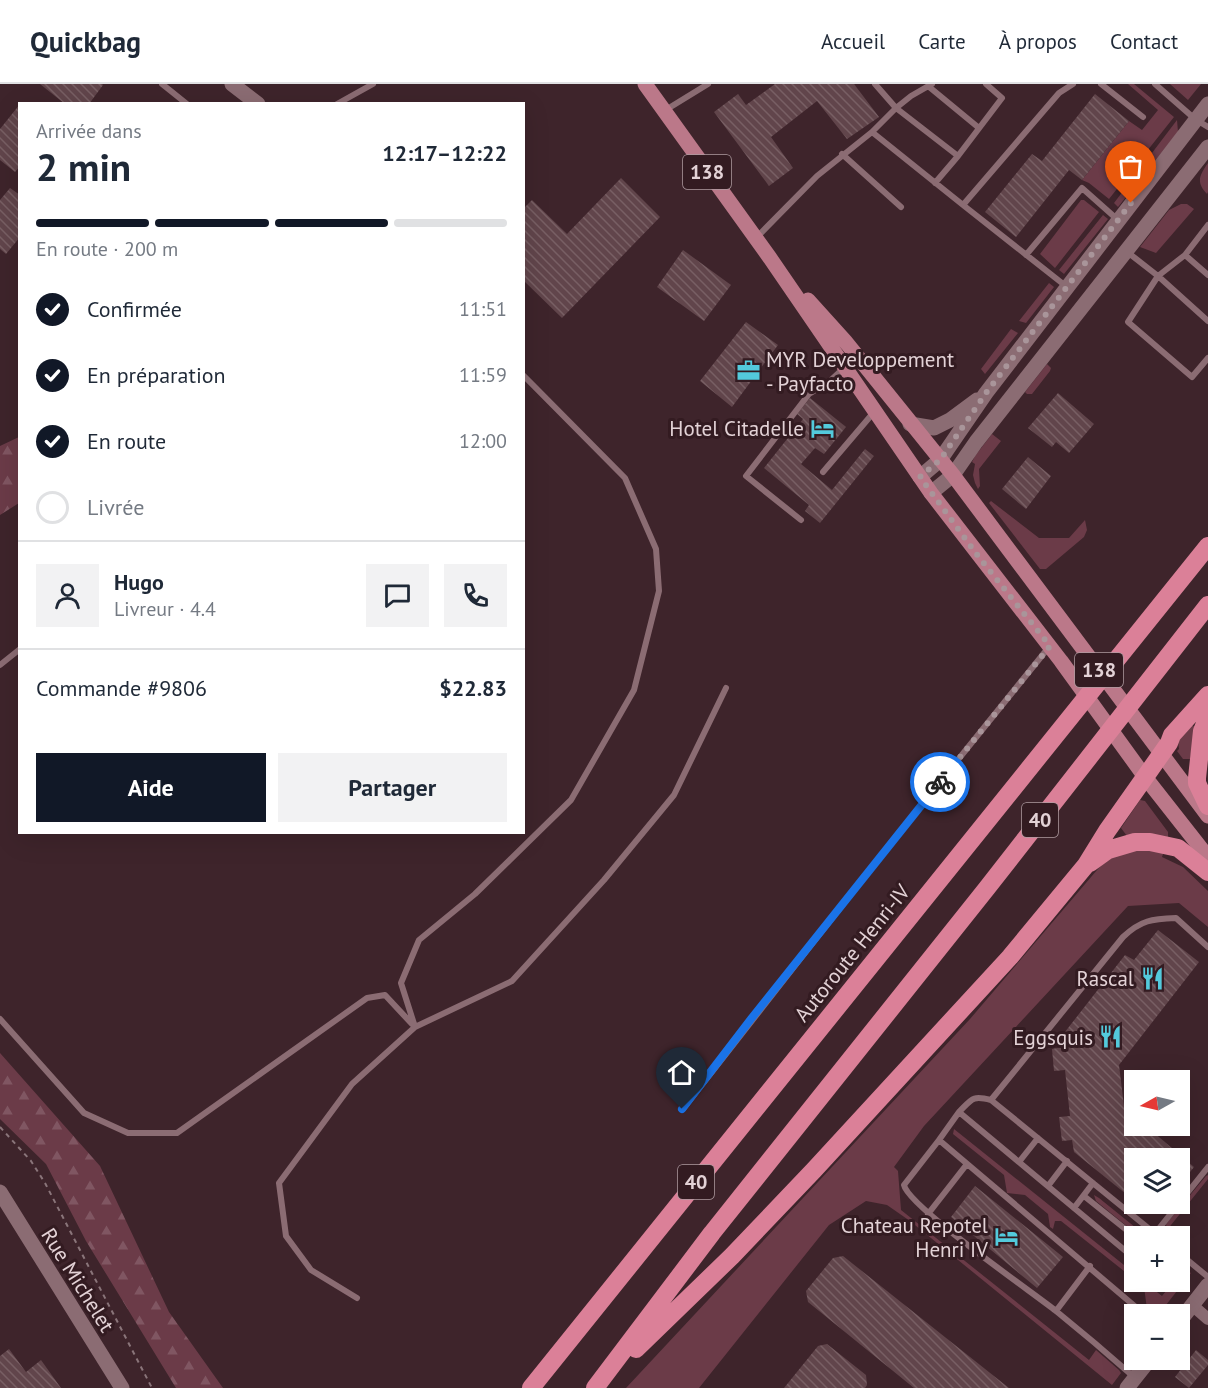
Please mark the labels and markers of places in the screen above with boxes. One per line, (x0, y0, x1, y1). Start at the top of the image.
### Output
pin (1105, 141, 1156, 203)
place label: MYR Developpement - Payfacto (766, 346, 954, 397)
office icon: MYR Developpement - Payfacto (735, 358, 761, 384)
place label: Hotel Citadelle (669, 415, 804, 442)
hotel icon: Hotel Citadelle (809, 415, 835, 441)
place label: Rascal (1076, 965, 1134, 992)
restaurant icon: Rascal (1139, 965, 1165, 991)
place label: Eggsquis (1013, 1024, 1093, 1051)
restaurant icon: Eggsquis (1098, 1024, 1124, 1050)
pin (656, 1047, 707, 1109)
place label: Chateau Repotel Henri IV (841, 1212, 988, 1263)
hotel icon: Chateau Repotel Henri IV (993, 1224, 1019, 1250)

